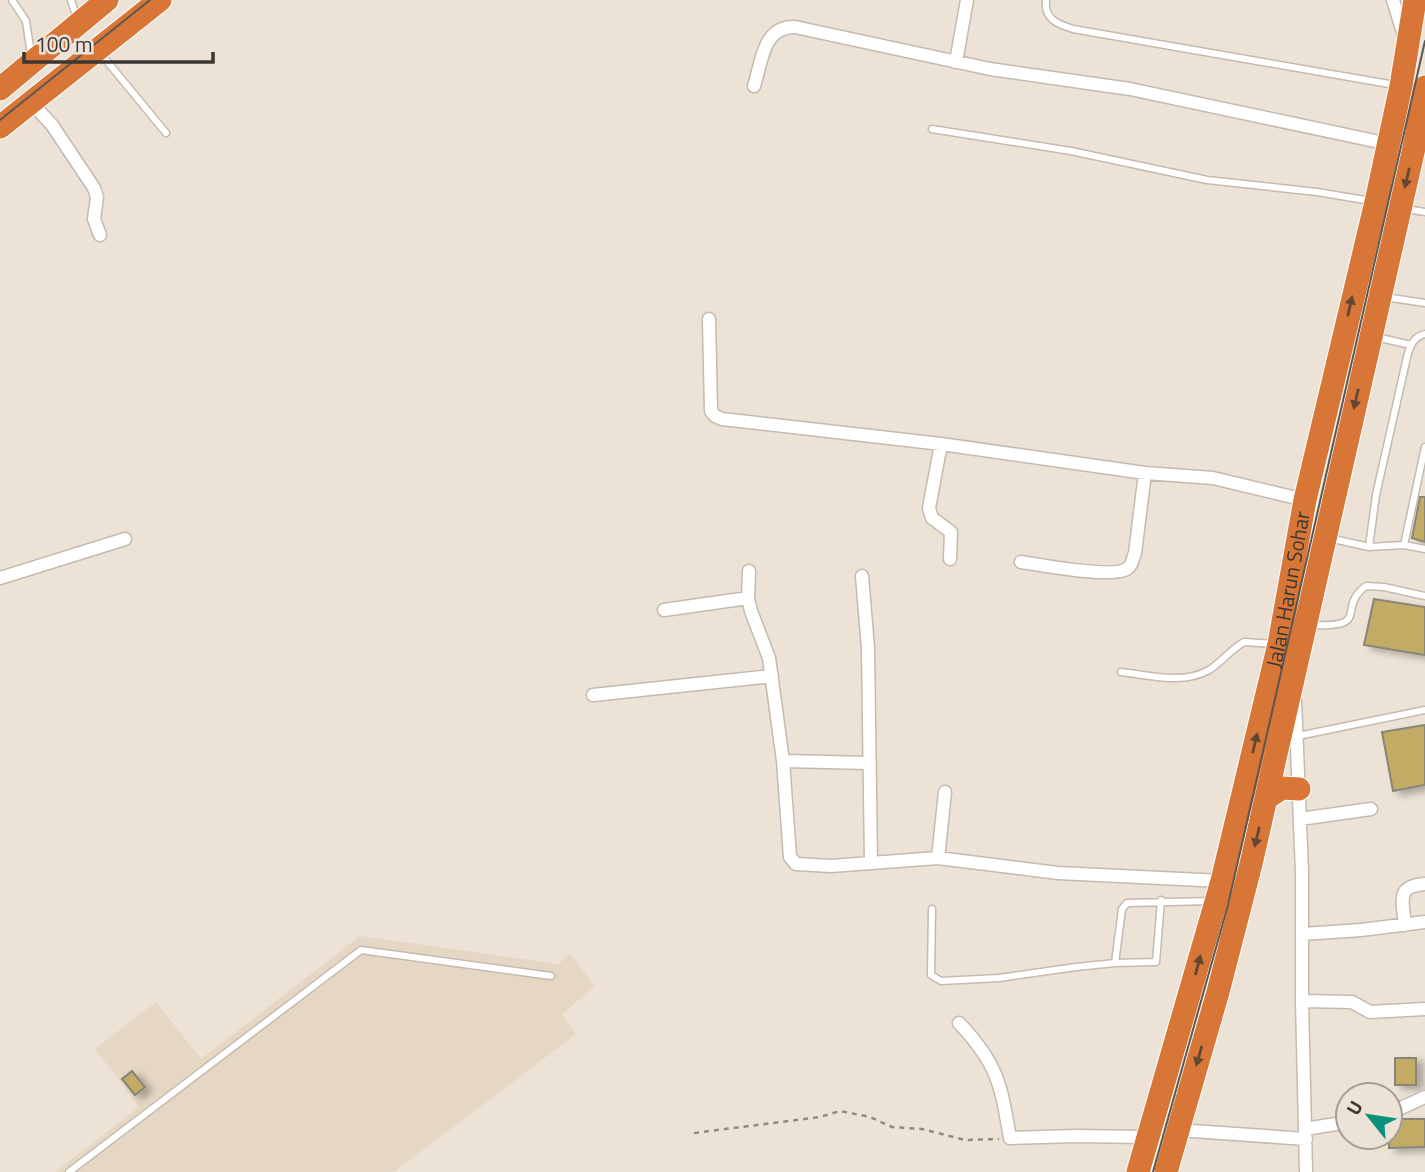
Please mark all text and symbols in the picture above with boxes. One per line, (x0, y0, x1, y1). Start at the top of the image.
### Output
scale bar (24, 21, 214, 65)
text: 100 m (35, 28, 92, 60)
one-way arrow (1401, 167, 1412, 189)
one-way arrow (1345, 295, 1356, 317)
one-way arrow (1350, 389, 1361, 411)
street label: Jalan Harun Sohar (1257, 508, 1318, 671)
one-way arrow (1250, 732, 1261, 754)
one-way arrow (1252, 826, 1263, 848)
one-way arrow (1194, 955, 1204, 976)
one-way arrow (1194, 1046, 1204, 1067)
north arrow (1334, 1081, 1404, 1151)
text: U (1338, 1095, 1370, 1120)

